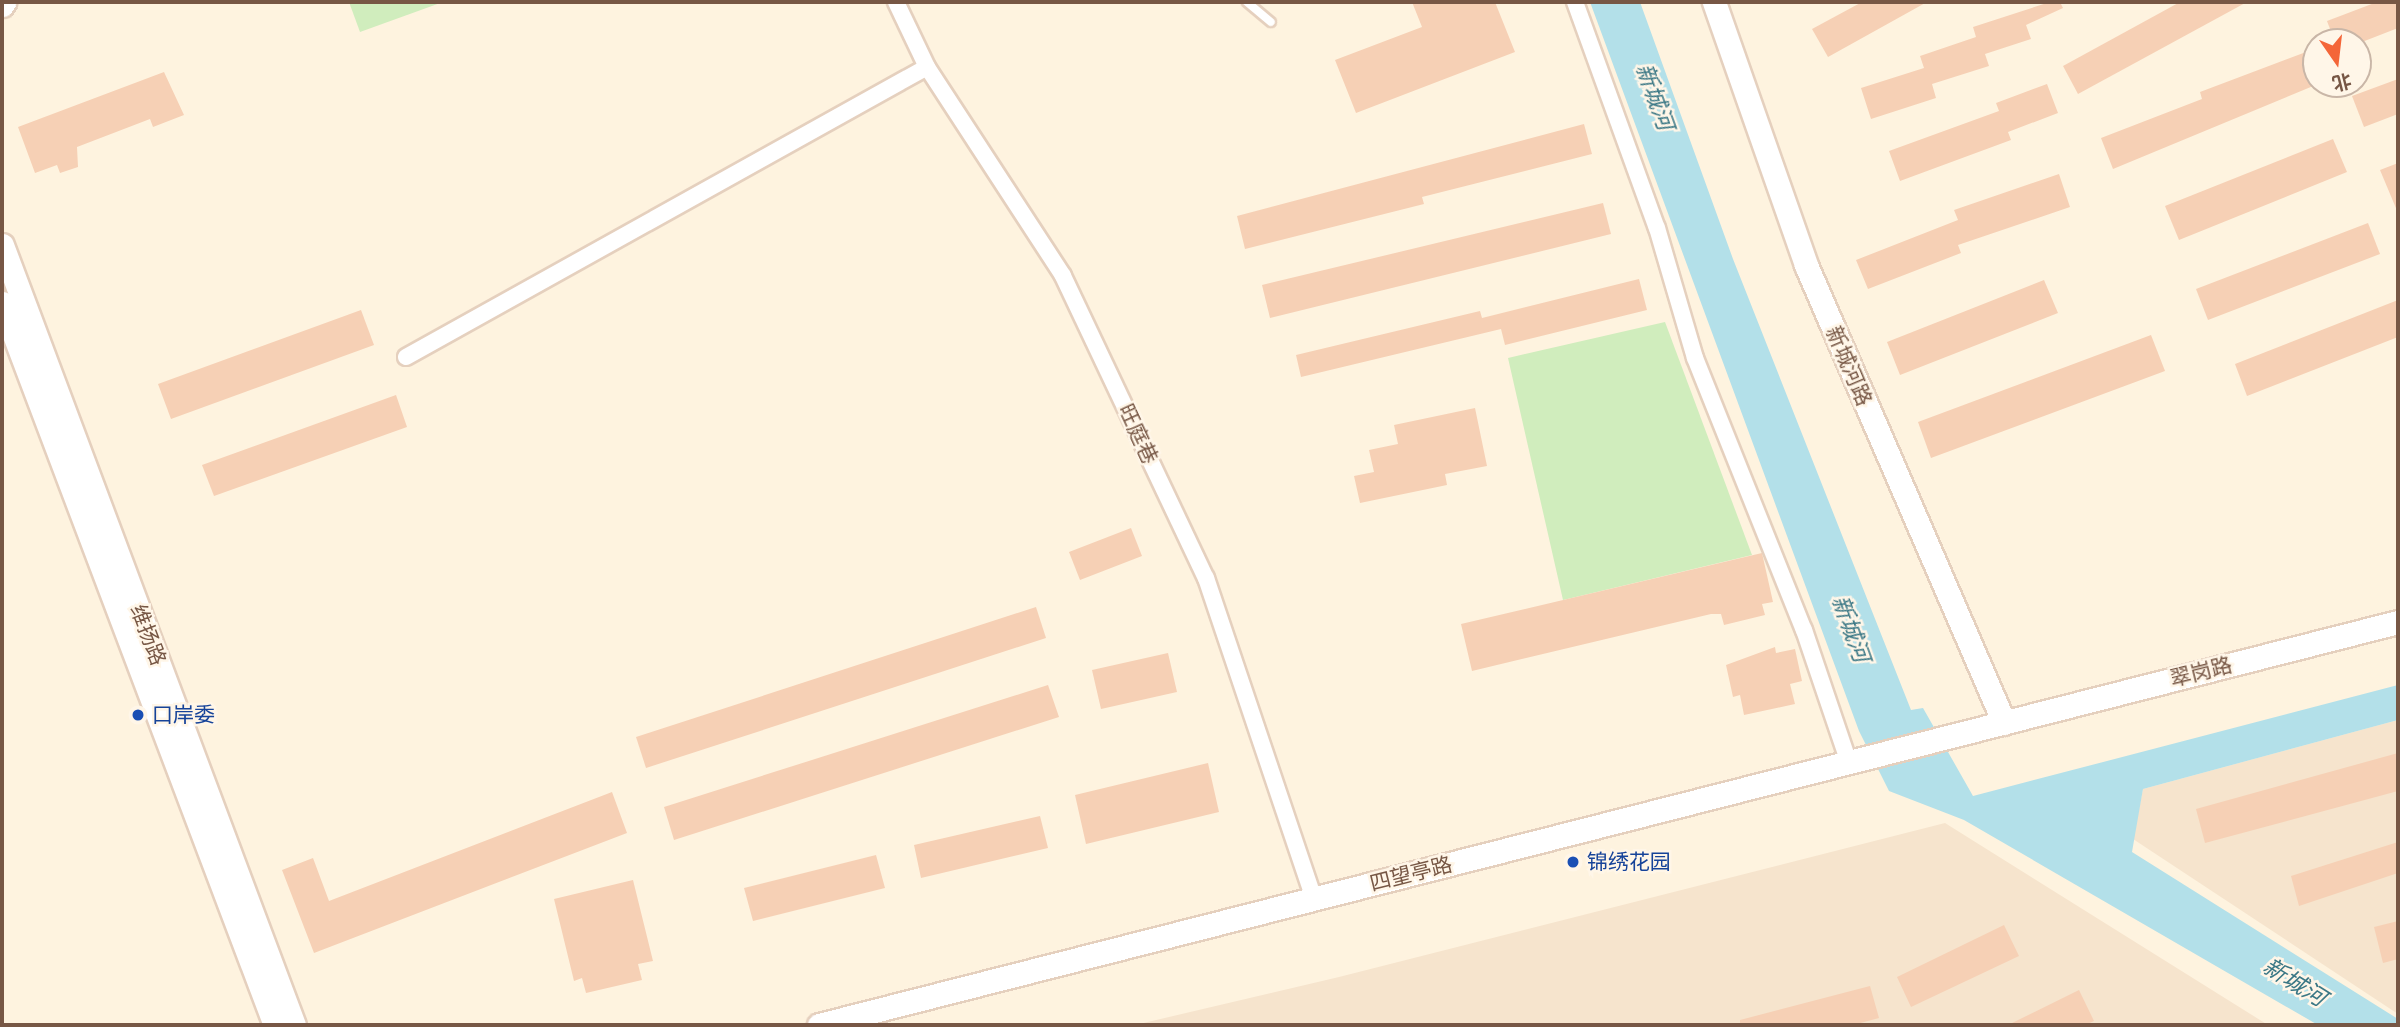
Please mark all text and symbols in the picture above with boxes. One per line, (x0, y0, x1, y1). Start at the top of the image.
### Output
north arrow (2302, 28, 2372, 98)
water label: 新城河 (1629, 60, 1679, 134)
text: 北 (2330, 68, 2354, 95)
street label: 新城河路 (1821, 322, 1877, 410)
street label: 旺庭巷 (1113, 400, 1163, 468)
water label: 新城河 (1825, 592, 1875, 666)
street label: 维扬路 (125, 601, 171, 669)
street label: 翠岗路 (2167, 652, 2235, 692)
place label: 口岸委 (152, 702, 215, 728)
marker: 口岸委 (130, 707, 146, 723)
place label: 锦绣花园 (1587, 849, 1671, 875)
street label: 四望亭路 (1367, 852, 1455, 896)
marker: 锦绣花园 (1565, 854, 1581, 870)
water label: 新城河 (2257, 953, 2331, 1013)

